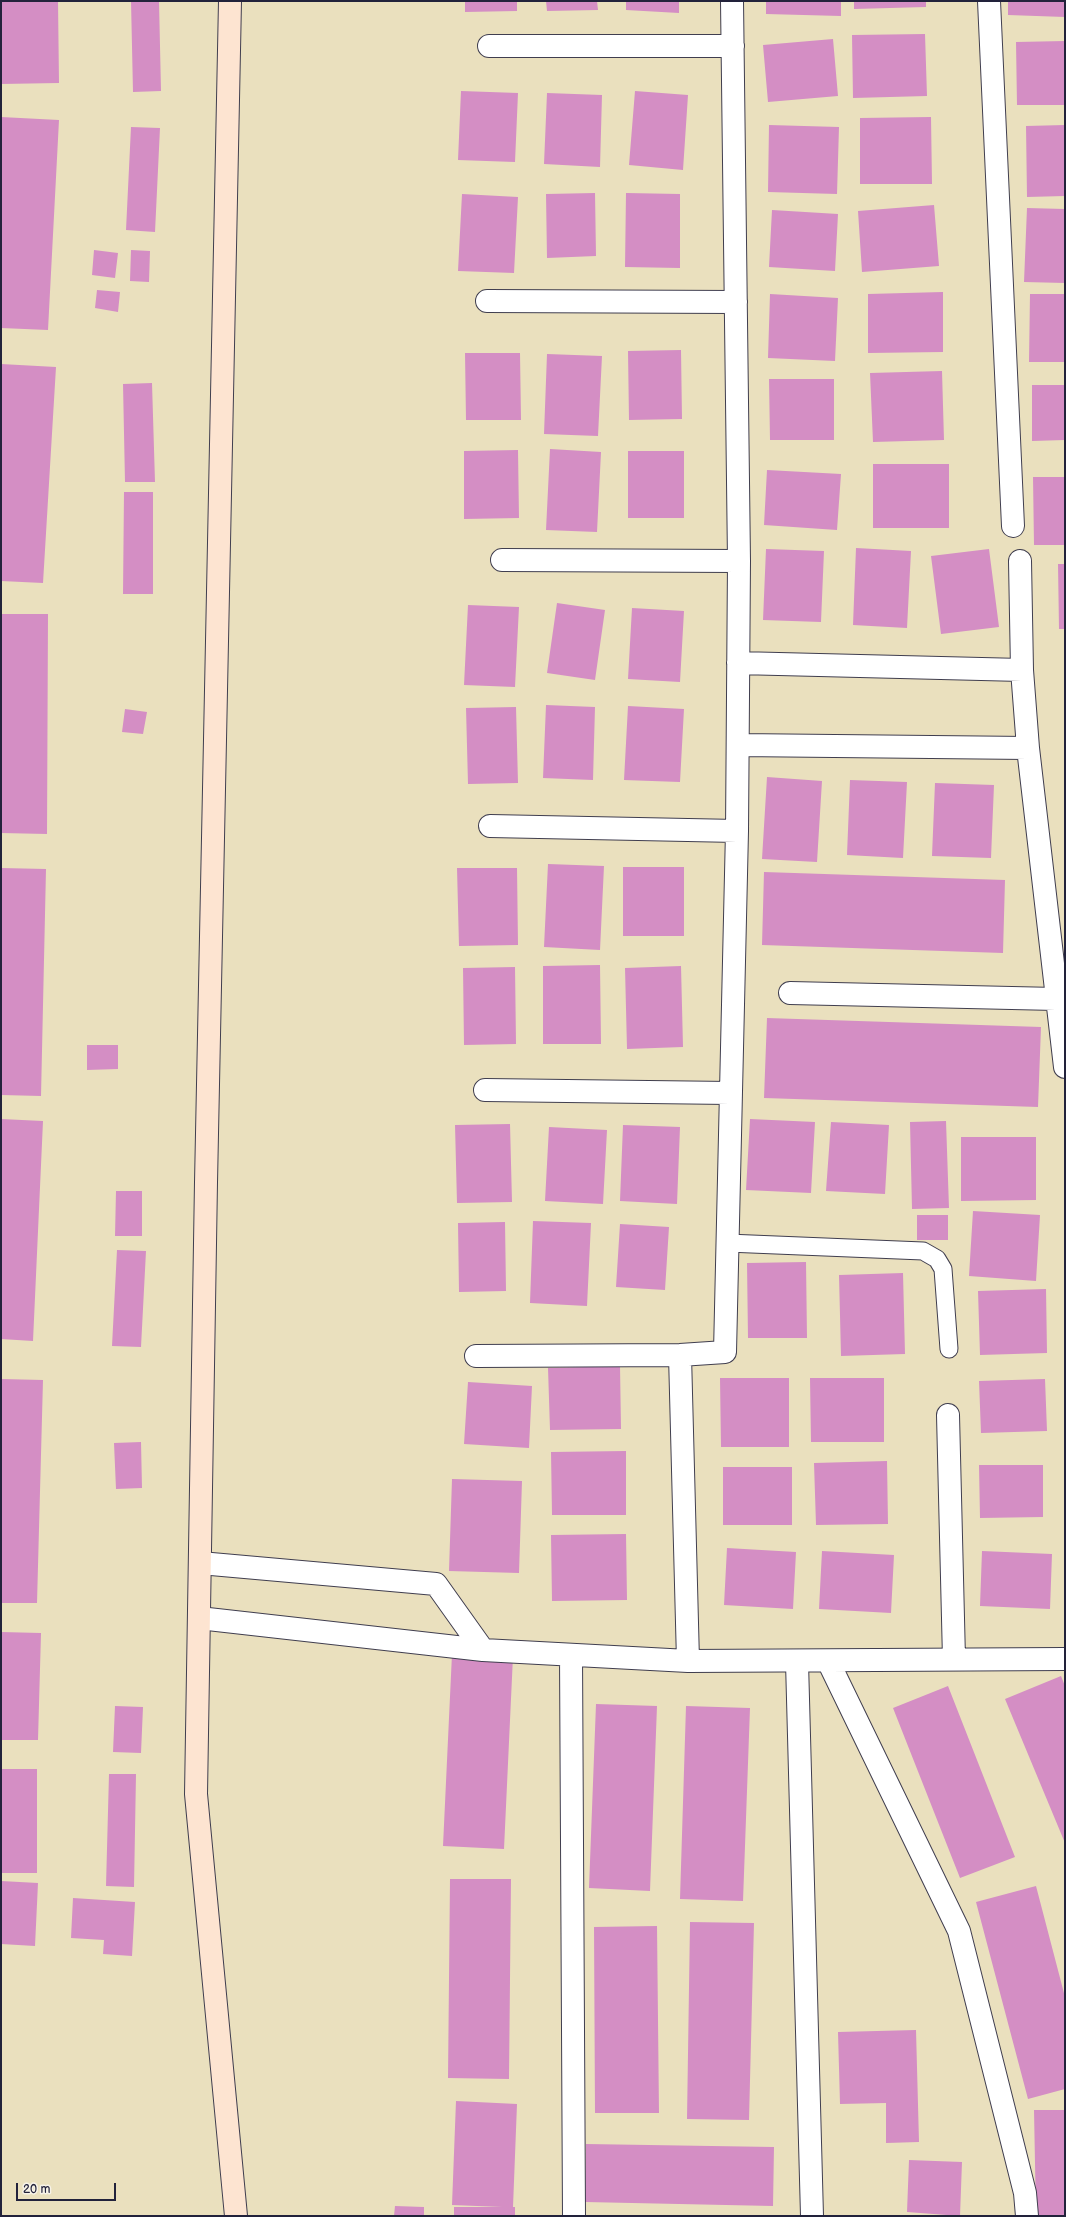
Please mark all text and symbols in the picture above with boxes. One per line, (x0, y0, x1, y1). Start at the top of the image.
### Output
scale bar (18, 2175, 118, 2201)
text: 20 m (23, 2182, 50, 2197)

